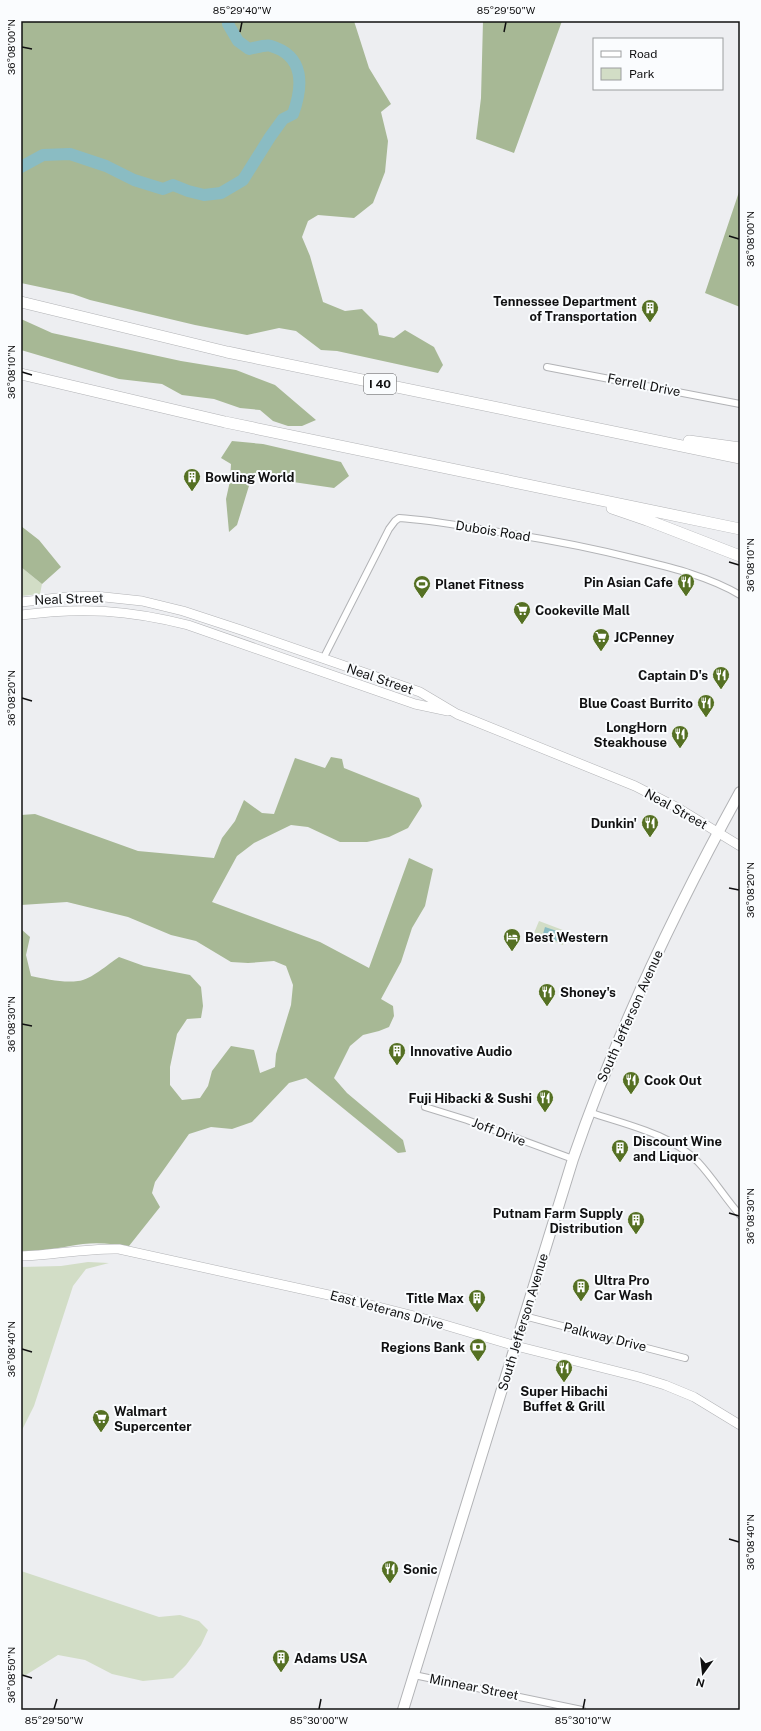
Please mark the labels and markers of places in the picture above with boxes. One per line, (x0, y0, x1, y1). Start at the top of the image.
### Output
place label: Tennessee Department of Transportation (493, 294, 637, 324)
building icon: Tennessee Department of Transportation (640, 298, 660, 323)
building icon: Bowling World (182, 467, 202, 492)
place label: Bowling World (205, 470, 294, 485)
restaurant icon: Pin Asian Cafe (676, 572, 696, 597)
sports icon: Planet Fitness (412, 574, 432, 599)
place label: Pin Asian Cafe (584, 575, 673, 590)
place label: Planet Fitness (435, 577, 524, 592)
supermarket icon: Cookeville Mall (512, 600, 532, 625)
place label: Cookeville Mall (535, 603, 630, 618)
supermarket icon: JCPenney (591, 627, 611, 652)
place label: JCPenney (614, 630, 675, 645)
restaurant icon: Captain D's (711, 665, 731, 690)
place label: Captain D's (638, 668, 708, 683)
restaurant icon: Blue Coast Burrito (696, 693, 716, 718)
place label: Blue Coast Burrito (579, 696, 693, 711)
place label: LongHorn Steakhouse (593, 720, 667, 750)
restaurant icon: LongHorn Steakhouse (670, 724, 690, 749)
restaurant icon: Dunkin' (640, 813, 660, 838)
place label: Dunkin' (591, 816, 637, 831)
hotel icon: Best Western (502, 927, 522, 952)
place label: Best Western (525, 930, 608, 945)
restaurant icon: Shoney's (537, 982, 557, 1007)
place label: Shoney's (560, 985, 616, 1000)
building icon: Innovative Audio (387, 1041, 407, 1066)
place label: Innovative Audio (410, 1044, 512, 1059)
restaurant icon: Cook Out (621, 1070, 641, 1095)
place label: Cook Out (644, 1073, 702, 1088)
restaurant icon: Fuji Hibacki & Sushi (535, 1088, 555, 1113)
place label: Fuji Hibacki & Sushi (409, 1091, 532, 1106)
place label: Discount Wine and Liquor (633, 1134, 722, 1164)
building icon: Discount Wine and Liquor (610, 1138, 630, 1163)
place label: Putnam Farm Supply Distribution (493, 1206, 624, 1236)
building icon: Putnam Farm Supply Distribution (626, 1210, 646, 1235)
place label: Ultra Pro Car Wash (594, 1273, 652, 1303)
building icon: Ultra Pro Car Wash (571, 1277, 591, 1302)
building icon: Title Max (467, 1288, 487, 1313)
place label: Title Max (406, 1291, 464, 1306)
bank icon: Regions Bank (468, 1337, 488, 1362)
place label: Regions Bank (381, 1340, 465, 1355)
restaurant icon: Super Hibachi Buffet & Grill (554, 1358, 574, 1383)
place label: Super Hibachi Buffet & Grill (520, 1384, 608, 1414)
place label: Walmart Supercenter (114, 1404, 192, 1434)
supermarket icon: Walmart Supercenter (91, 1408, 111, 1433)
restaurant icon: Sonic (380, 1559, 400, 1584)
place label: Sonic (403, 1562, 438, 1577)
building icon: Adams USA (271, 1648, 291, 1673)
place label: Adams USA (294, 1651, 368, 1666)

